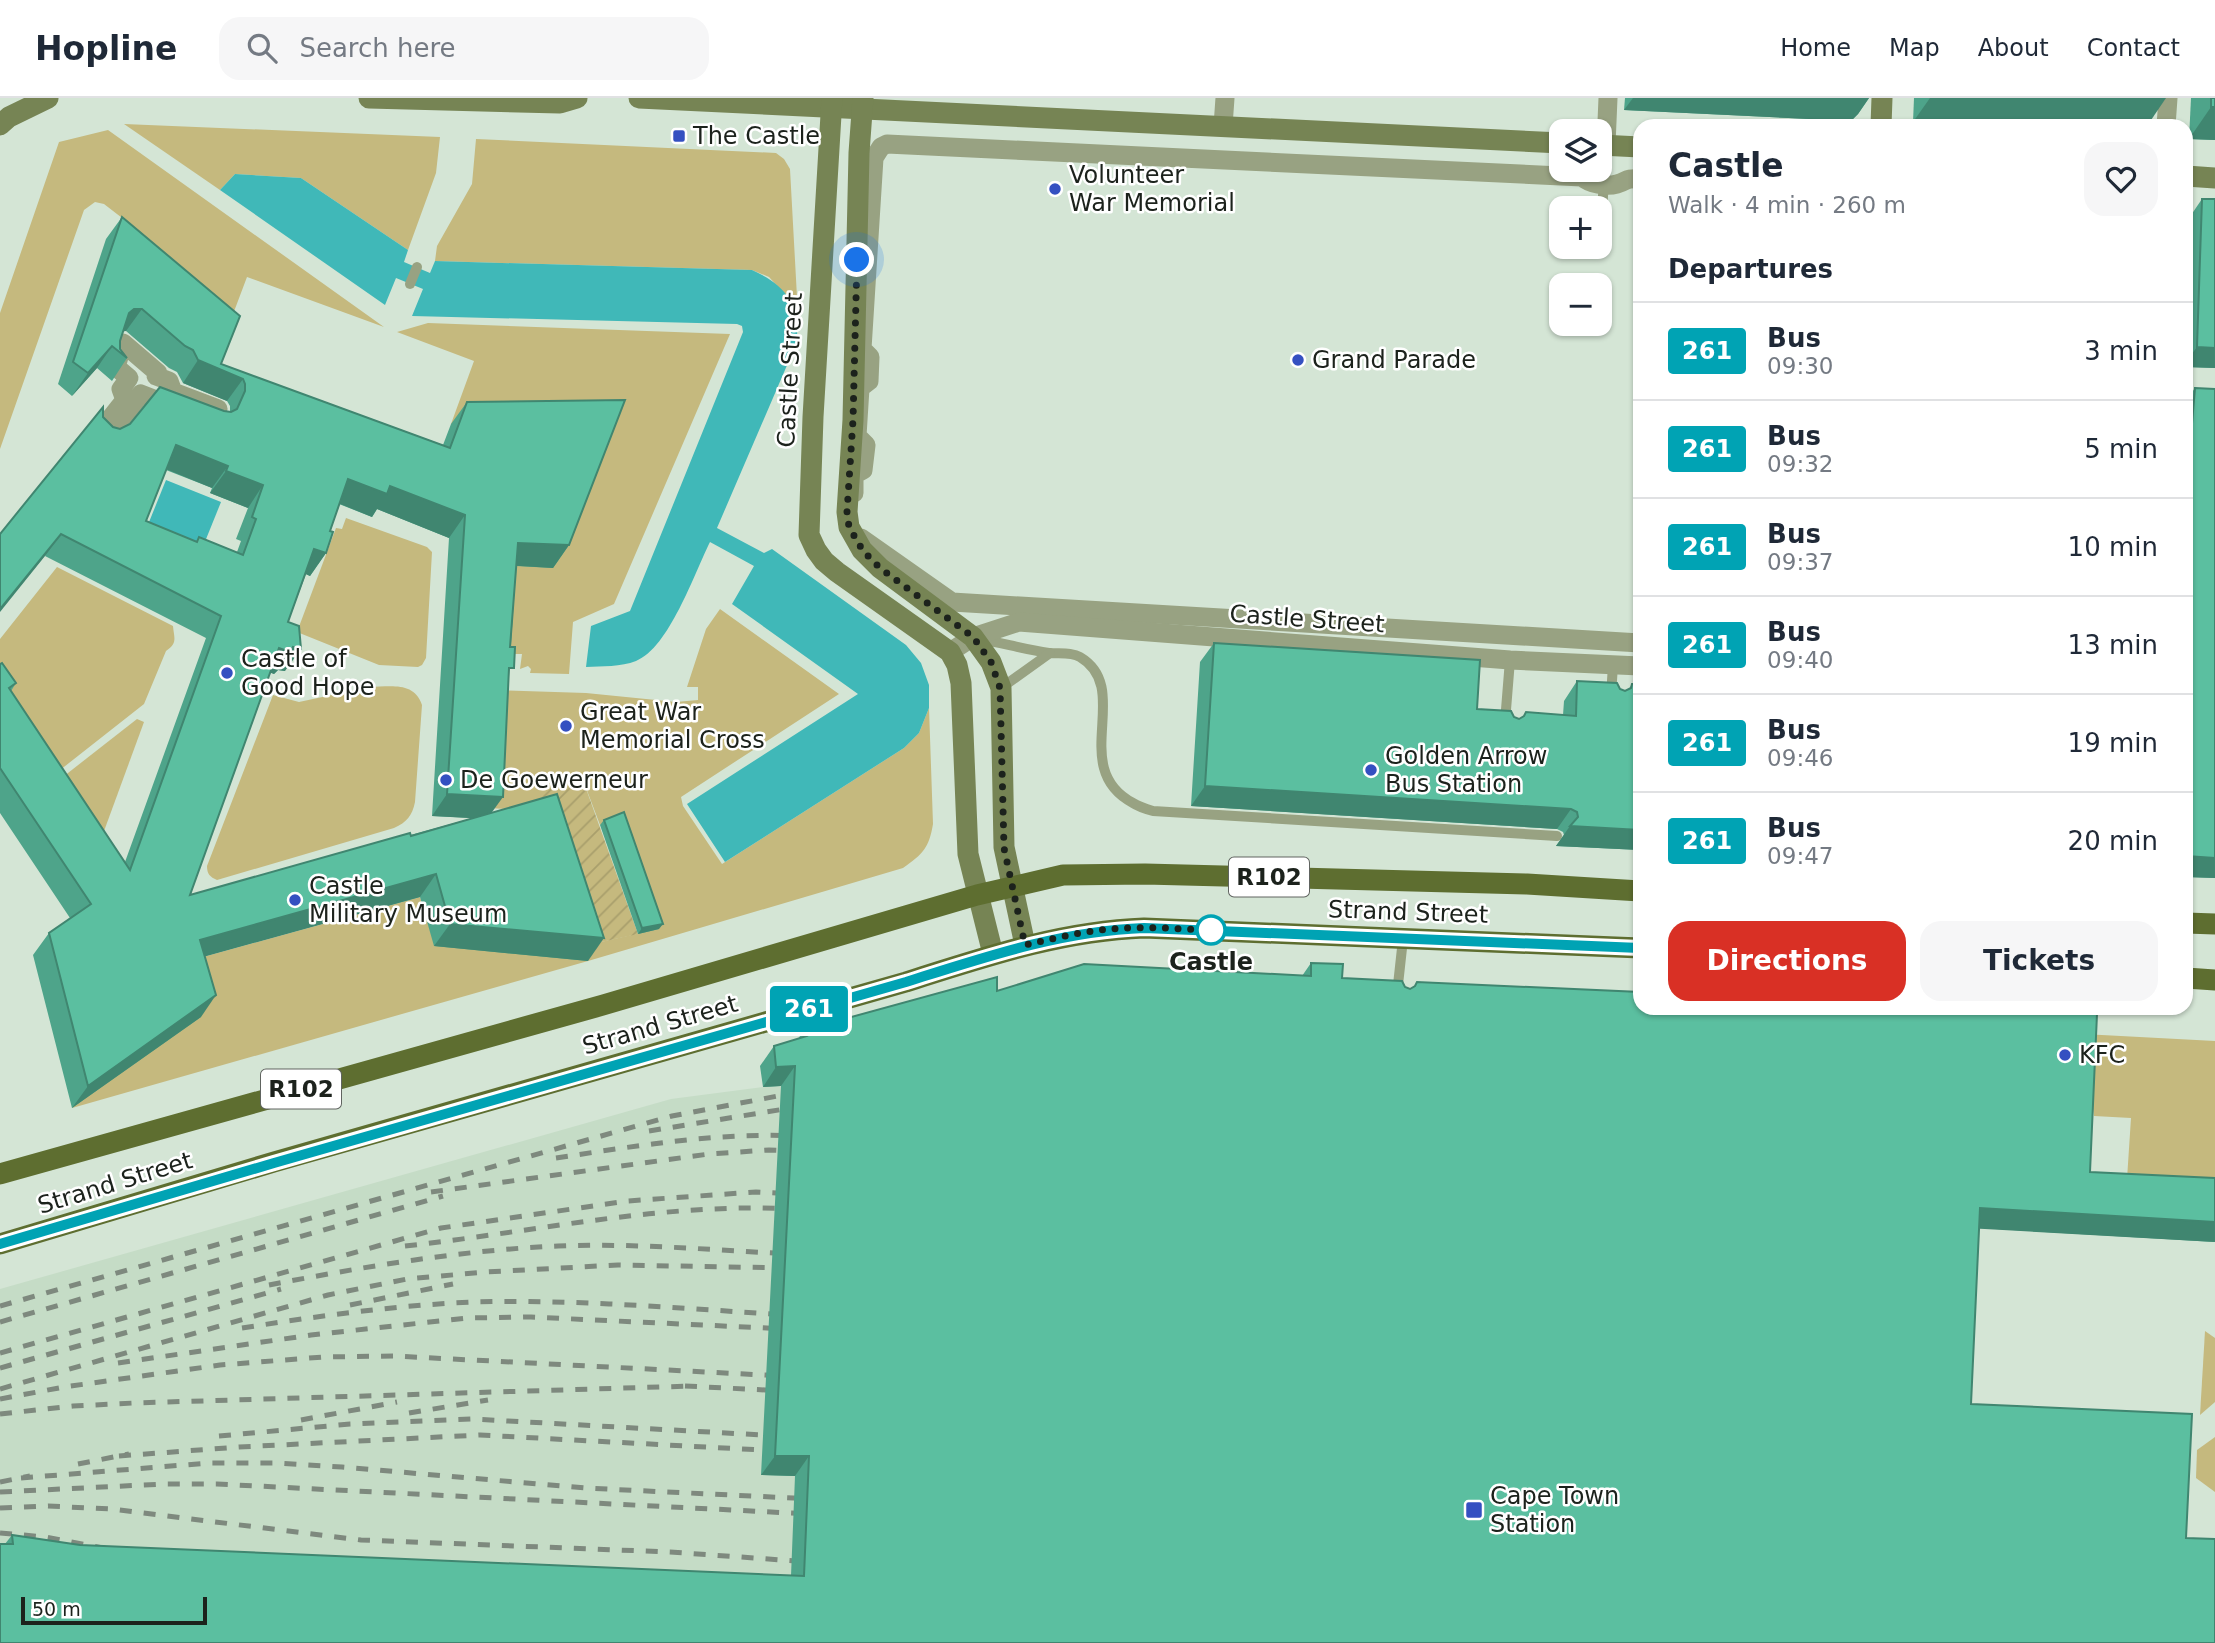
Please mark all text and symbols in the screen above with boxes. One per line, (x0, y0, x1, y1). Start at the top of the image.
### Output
search box (219, 17, 709, 80)
text: Hopline (35, 29, 177, 68)
icon: search (243, 29, 281, 67)
text: Search here (299, 33, 456, 63)
text: Home (1780, 34, 1851, 62)
text: Map (1889, 34, 1940, 62)
text: About (1978, 34, 2049, 62)
text: Contact (2087, 34, 2180, 62)
map controls (1549, 119, 1612, 336)
button: layers (1549, 119, 1612, 182)
place label: The Castle (692, 122, 820, 150)
marker: The Castle (671, 128, 687, 144)
button: heart (2084, 142, 2158, 216)
text: Castle (1668, 146, 1784, 185)
place label: Volunteer War Memorial (1069, 161, 1235, 217)
marker: Volunteer War Memorial (1047, 181, 1063, 197)
text: Walk · 4 min · 260 m (1668, 192, 1906, 218)
button: + (1549, 196, 1612, 259)
your location (839, 242, 874, 277)
text: Departures (1668, 254, 1833, 284)
button: − (1549, 273, 1612, 336)
street label: Castle Street (772, 292, 808, 448)
text: Bus (1767, 323, 1821, 353)
text: 3 min (2084, 336, 2158, 366)
text: 261 (1682, 337, 1732, 365)
place label: Grand Parade (1312, 346, 1476, 374)
marker: Grand Parade (1290, 352, 1306, 368)
text: 09:30 (1767, 353, 1833, 379)
text: Bus (1767, 421, 1821, 451)
text: 5 min (2084, 434, 2158, 464)
text: 261 (1682, 435, 1732, 463)
text: 09:32 (1767, 451, 1833, 477)
text: Bus (1767, 519, 1821, 549)
text: 10 min (2068, 532, 2158, 562)
text: 261 (1682, 533, 1732, 561)
text: 09:37 (1767, 549, 1833, 575)
street label: Castle Street (1229, 600, 1385, 638)
text: Bus (1767, 617, 1821, 647)
text: 13 min (2068, 630, 2158, 660)
text: 261 (1682, 631, 1732, 659)
place label: Castle of Good Hope (241, 645, 375, 701)
text: 09:40 (1767, 647, 1833, 673)
marker: Castle of Good Hope (219, 665, 235, 681)
place label: Great War Memorial Cross (580, 698, 765, 754)
text: Bus (1767, 715, 1821, 745)
marker: Great War Memorial Cross (558, 718, 574, 734)
text: 19 min (2068, 728, 2158, 758)
text: 261 (1682, 729, 1732, 757)
place label: Golden Arrow Bus Station (1385, 742, 1547, 798)
text: 09:46 (1767, 745, 1833, 771)
marker: Golden Arrow Bus Station (1363, 762, 1379, 778)
place label: De Goewerneur (460, 766, 648, 794)
marker: De Goewerneur (438, 772, 454, 788)
text: Bus (1767, 813, 1821, 843)
text: 20 min (2068, 826, 2158, 856)
text: 261 (1682, 827, 1732, 855)
text: 09:47 (1767, 843, 1833, 869)
road number: R102 (1229, 858, 1309, 897)
place label: Castle Military Museum (309, 872, 507, 928)
marker: Castle Military Museum (287, 892, 303, 908)
street label: Strand Street (1327, 895, 1489, 929)
marker: Castle (1196, 915, 1226, 945)
button: Directions (1668, 921, 1906, 1001)
button: Tickets (1920, 921, 2158, 1001)
place label: Castle (1169, 948, 1253, 976)
line badge: 261 (769, 986, 849, 1032)
street label: Strand Street (579, 989, 741, 1061)
text: 261 (784, 995, 834, 1023)
place label: KFC (2079, 1041, 2125, 1069)
marker: KFC (2057, 1047, 2073, 1063)
road number: R102 (261, 1070, 341, 1108)
street label: Strand Street (34, 1146, 196, 1220)
place label: Cape Town Station (1490, 1482, 1619, 1538)
marker: Cape Town Station (1464, 1500, 1484, 1520)
scale bar (21, 1594, 206, 1626)
text: 50 m (32, 1598, 81, 1620)

